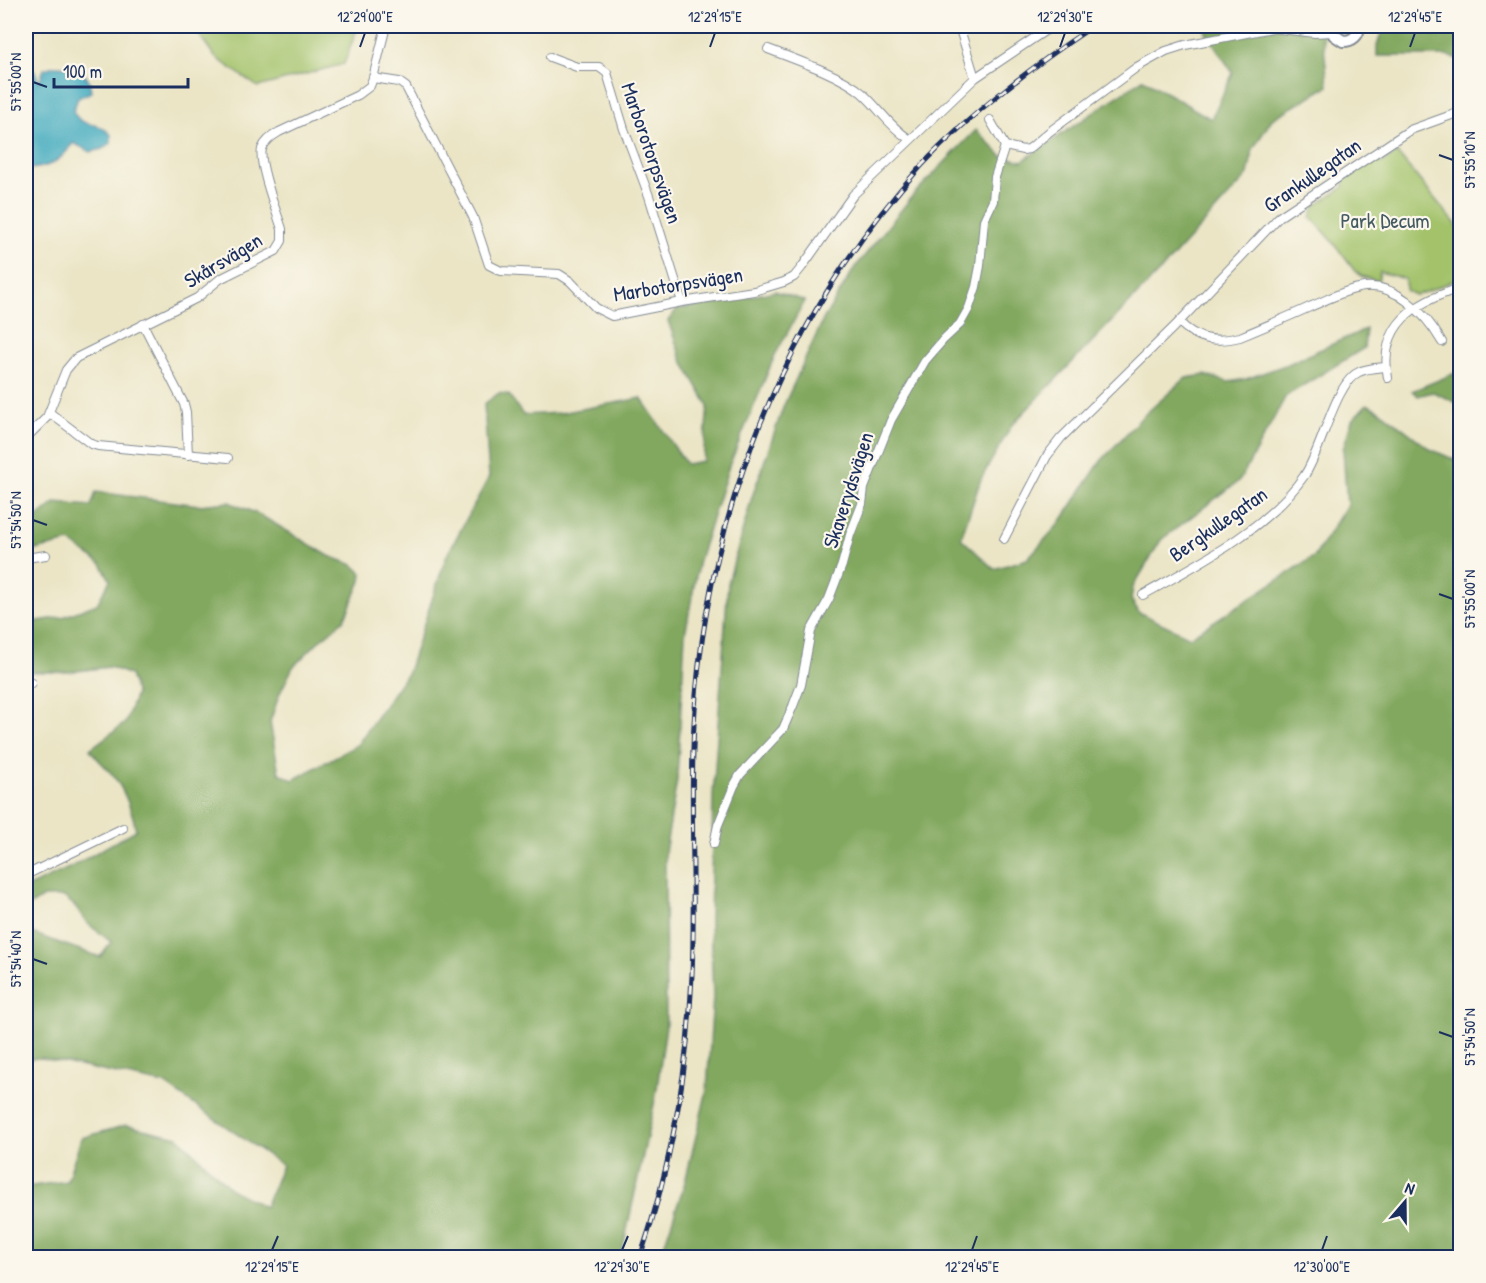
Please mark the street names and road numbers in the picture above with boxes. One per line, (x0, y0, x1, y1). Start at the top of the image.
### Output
street label: Marborotorpsvägen (614, 79, 690, 227)
street label: Grankullegatan (1257, 131, 1367, 219)
street label: Skårsvägen (178, 225, 268, 295)
street label: Marbotorpsvägen (611, 259, 745, 309)
street label: Skaverydsvägen (816, 428, 880, 552)
street label: Bergkullegatan (1163, 480, 1273, 568)

